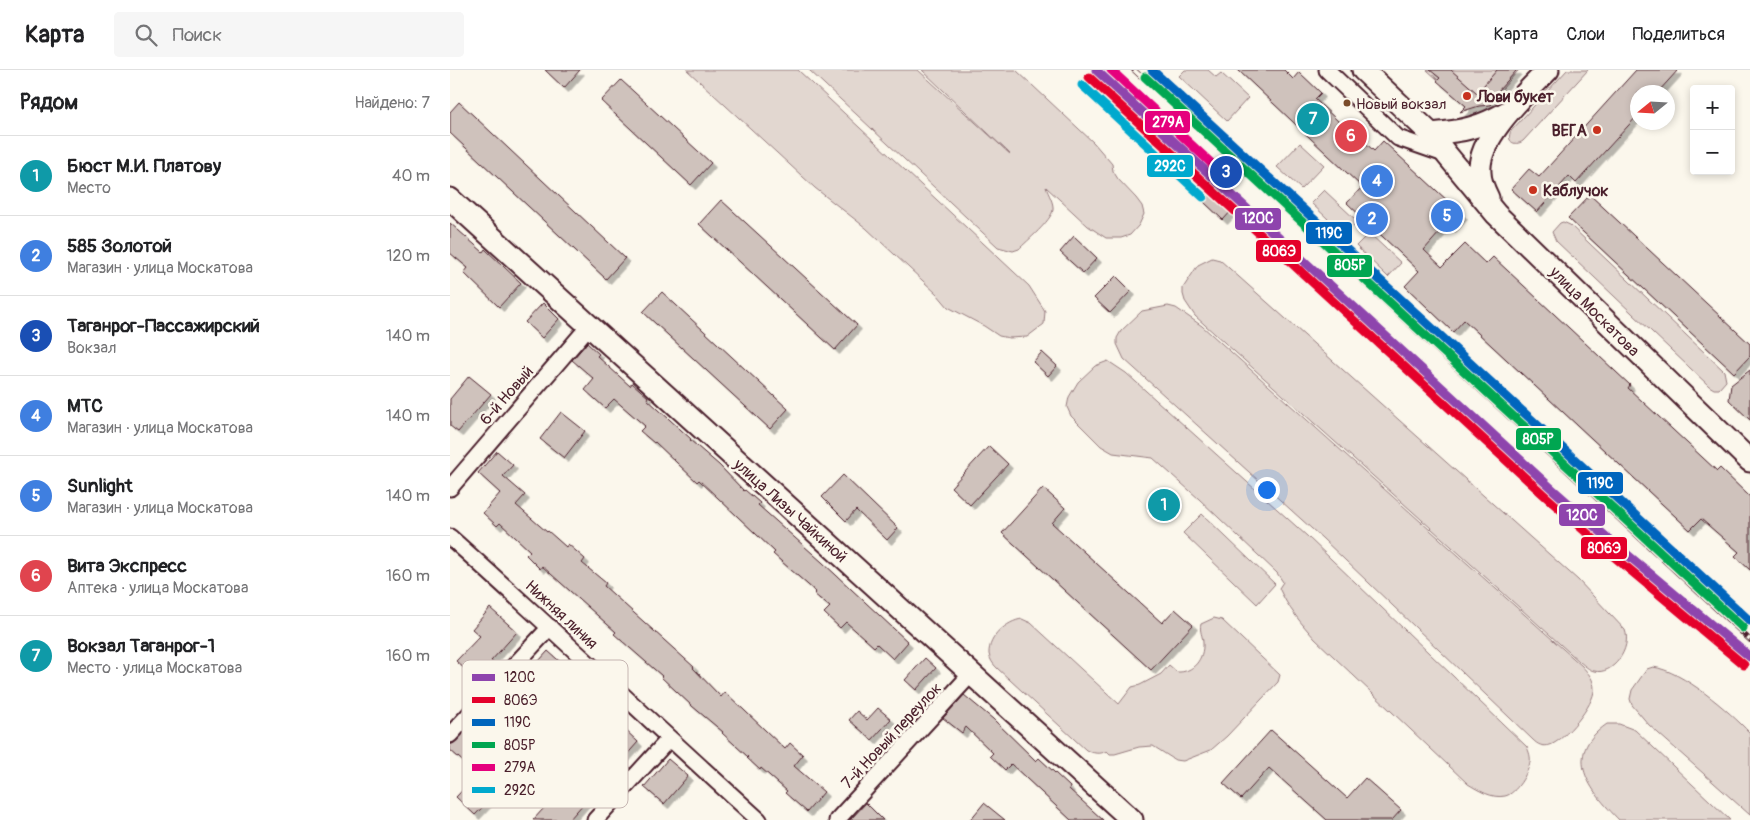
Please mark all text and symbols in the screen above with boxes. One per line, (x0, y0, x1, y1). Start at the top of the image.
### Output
search box (114, 12, 464, 57)
text: Карта (25, 20, 84, 49)
icon: search (132, 21, 160, 49)
text: Поиск (172, 23, 222, 47)
text: Карта (1494, 23, 1538, 46)
text: Слои (1566, 23, 1604, 46)
text: Поделиться (1632, 23, 1725, 46)
north arrow (1630, 85, 1675, 130)
map controls (1690, 85, 1735, 175)
button: + (1690, 85, 1735, 130)
place label: Лови букет (1476, 87, 1555, 107)
text: Рядом (20, 89, 78, 116)
marker: Лови букет (1461, 90, 1473, 102)
text: Найдено: 7 (354, 93, 430, 113)
place label: Новый вокзал (1356, 95, 1446, 114)
marker: Новый вокзал (1342, 98, 1352, 108)
pin: 7 (1297, 100, 1329, 138)
line badge: 279А (1144, 110, 1191, 134)
text: 279А (1152, 114, 1184, 131)
pin: 6 (1335, 117, 1367, 155)
place label: ВЕГА (1552, 121, 1588, 141)
marker: ВЕГА (1591, 124, 1603, 136)
button: − (1690, 130, 1735, 175)
pin: 3 (1210, 153, 1242, 191)
text: Бюст М.И. Платову (67, 154, 221, 178)
line badge: 292С (1146, 154, 1194, 178)
text: 292С (1154, 158, 1186, 175)
pin: 4 (1361, 162, 1393, 200)
text: 1 (33, 166, 39, 186)
text: 40 m (392, 166, 430, 186)
text: Место (67, 178, 111, 198)
place label: Каблучок (1543, 181, 1609, 201)
marker: Каблучок (1527, 184, 1539, 196)
pin: 5 (1431, 197, 1463, 235)
pin: 2 (1356, 200, 1388, 238)
line badge: 120С (1234, 207, 1282, 231)
text: 120С (1242, 210, 1274, 227)
line badge: 119С (1305, 221, 1353, 245)
text: 119С (1316, 225, 1343, 242)
text: 585 Золотой (67, 234, 172, 258)
line badge: 806Э (1255, 239, 1302, 263)
text: 806Э (1262, 243, 1296, 260)
text: 2 (32, 246, 40, 266)
text: 120 m (386, 246, 430, 266)
line badge: 805Р (1326, 254, 1373, 278)
text: 805Р (1334, 257, 1367, 274)
text: Магазин · улица Москатова (67, 258, 253, 278)
street label: улица Москатова (1544, 262, 1643, 361)
text: Таганрог-Пассажирский (67, 314, 260, 338)
text: 3 (32, 326, 40, 346)
text: 140 m (386, 326, 430, 346)
text: Вокзал (67, 338, 116, 358)
street label: 6-й Новый (476, 362, 538, 429)
text: МТС (67, 394, 103, 418)
text: 4 (31, 406, 41, 426)
text: 140 m (386, 406, 430, 426)
text: Магазин · улица Москатова (67, 418, 253, 438)
line badge: 805Р (1515, 427, 1562, 451)
text: 805Р (1522, 431, 1555, 448)
street label: улица Лизы Чайкиной (729, 454, 851, 567)
line badge: 119С (1577, 471, 1624, 495)
text: Sunlight (67, 474, 133, 498)
text: 119С (1587, 475, 1614, 492)
your location (1254, 477, 1280, 503)
text: 5 (32, 486, 40, 506)
text: 140 m (386, 486, 430, 506)
pin: 1 (1148, 486, 1180, 524)
text: Магазин · улица Москатова (67, 498, 253, 518)
line badge: 120С (1558, 503, 1606, 527)
text: 120С (1566, 507, 1598, 524)
line badge: 806Э (1580, 536, 1628, 560)
text: 806Э (1587, 540, 1621, 557)
text: Вита Экспресс (67, 554, 187, 578)
text: 6 (31, 566, 41, 586)
text: 160 m (386, 566, 430, 586)
street label: Нижняя линия (521, 576, 602, 653)
text: Аптека · улица Москатова (67, 578, 248, 598)
text: Вокзал Таганрог-1 (67, 634, 215, 658)
text: 7 (32, 646, 40, 666)
text: 160 m (386, 646, 430, 666)
text: Место · улица Москатова (67, 658, 242, 678)
legend (462, 660, 628, 808)
text: 120С (504, 669, 536, 686)
street label: 7-й Новый переулок (837, 678, 946, 793)
text: 806Э (504, 692, 538, 709)
text: 119С (504, 714, 531, 731)
text: 805Р (504, 737, 535, 754)
text: 279А (504, 759, 536, 776)
text: 292С (504, 782, 536, 799)

